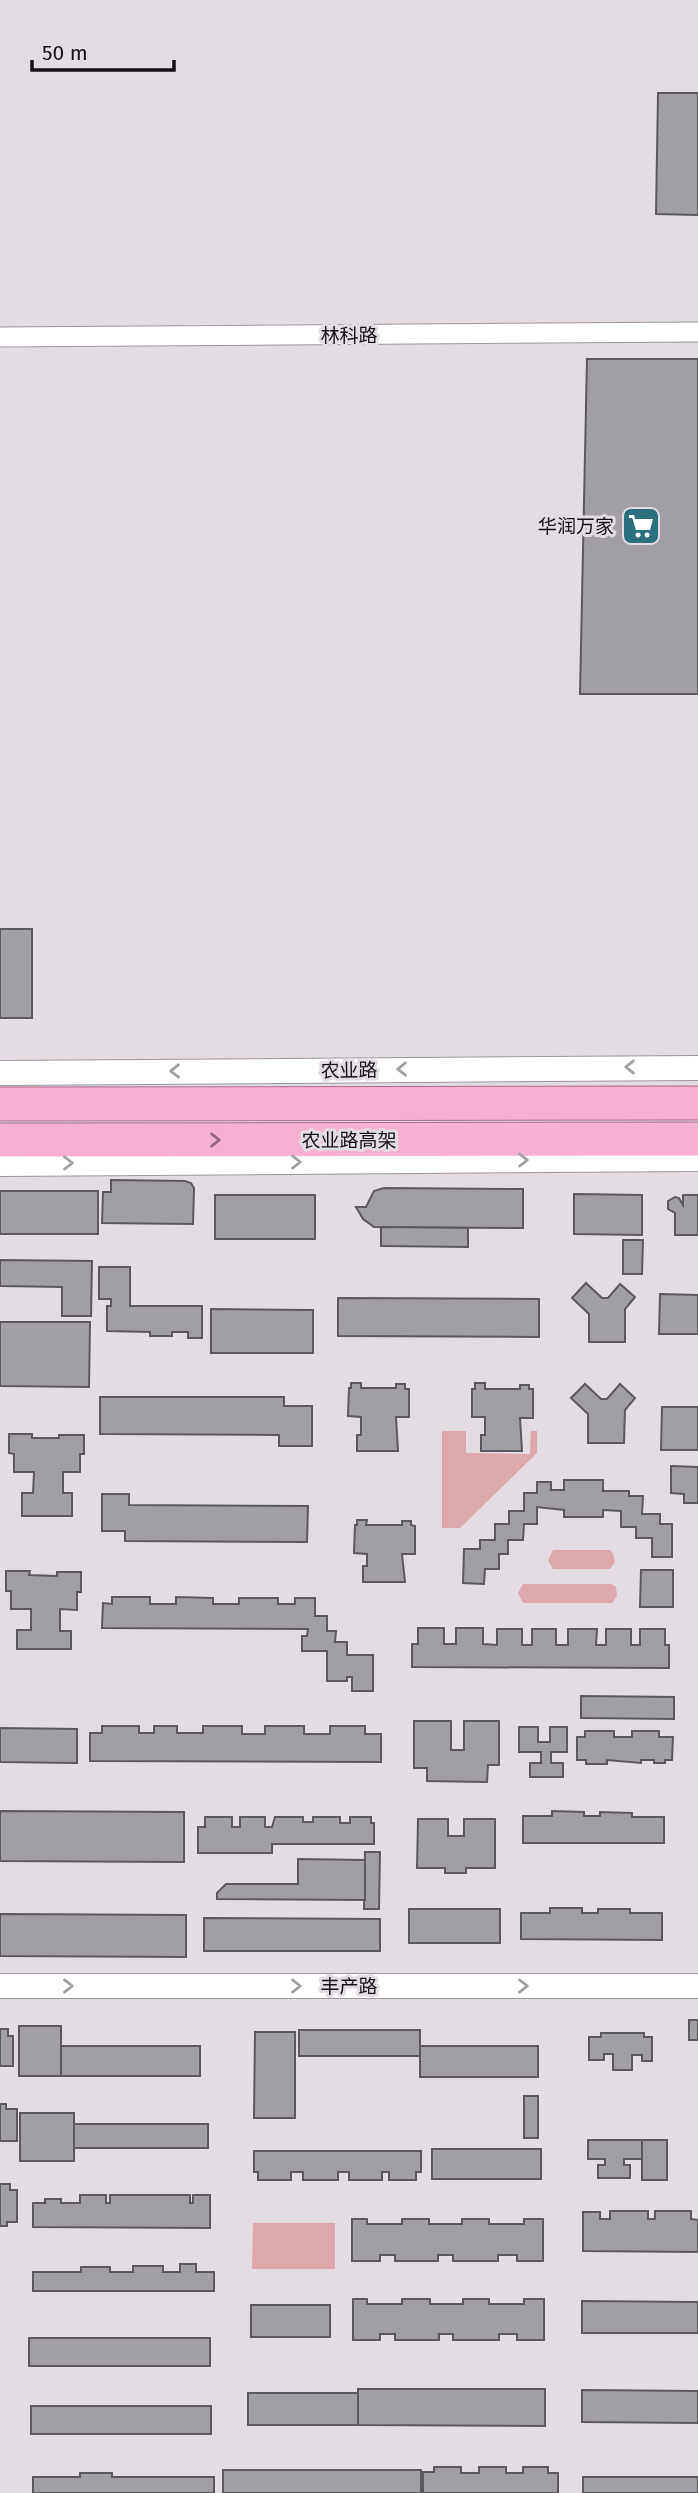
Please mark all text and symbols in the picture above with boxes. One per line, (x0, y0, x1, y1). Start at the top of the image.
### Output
scale bar (32, 28, 173, 72)
text: 50 m (42, 40, 88, 66)
street label: 林科路 (320, 324, 378, 347)
supermarket icon: 华润万家 (620, 505, 662, 547)
place label: 华润万家 (538, 515, 614, 538)
street label: 农业路 (320, 1059, 378, 1082)
one-way arrow (624, 1059, 635, 1075)
one-way arrow (397, 1061, 407, 1077)
one-way arrow (169, 1063, 180, 1079)
street label: 农业路高架 (301, 1129, 397, 1152)
one-way arrow (210, 1132, 221, 1148)
one-way arrow (518, 1152, 529, 1168)
one-way arrow (290, 1154, 301, 1169)
one-way arrow (63, 1156, 74, 1171)
street label: 丰产路 (320, 1975, 378, 1998)
one-way arrow (63, 1978, 74, 1994)
one-way arrow (291, 1978, 302, 1994)
one-way arrow (519, 1978, 529, 1994)

